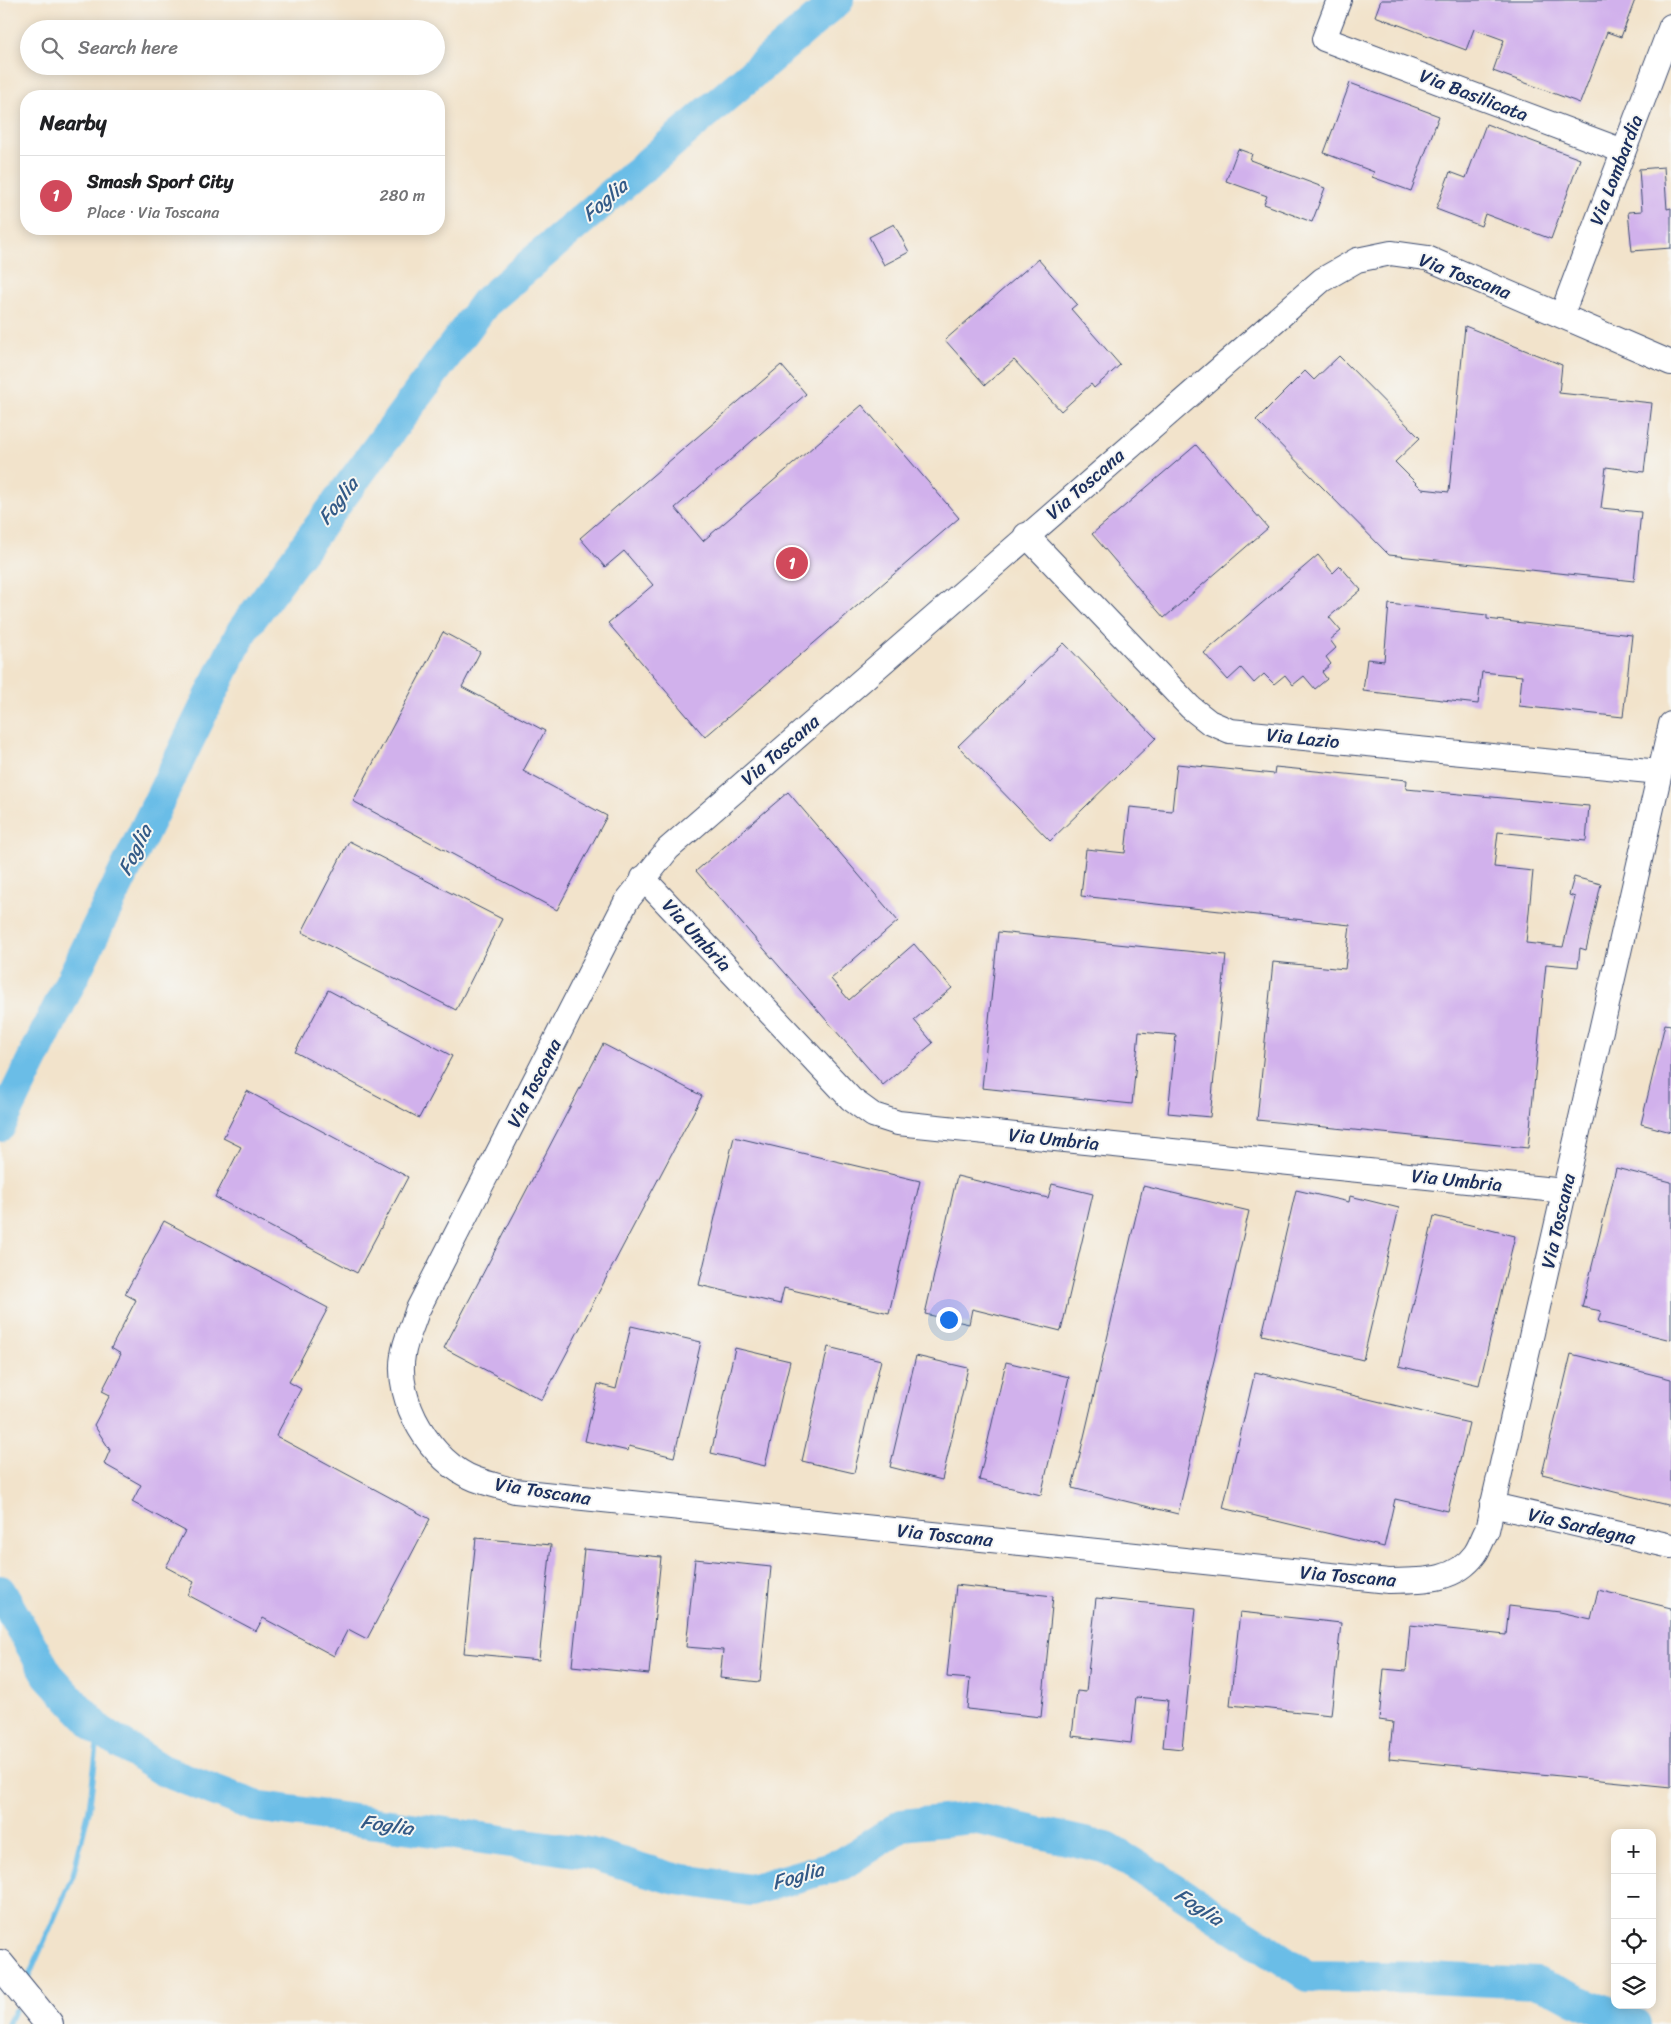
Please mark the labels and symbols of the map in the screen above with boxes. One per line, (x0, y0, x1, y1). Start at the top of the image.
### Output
street label: Via Basilicata (1415, 59, 1534, 131)
street label: Via Lombardia (1580, 109, 1652, 230)
water label: Foglia (574, 168, 638, 230)
street label: Via Toscana (1414, 243, 1516, 309)
street label: Via Toscana (1038, 440, 1133, 528)
water label: Foglia (308, 468, 369, 532)
pin: 1 (776, 544, 808, 582)
street label: Via Toscana (733, 706, 828, 794)
street label: Via Lazio (1265, 718, 1341, 758)
water label: Foglia (108, 817, 163, 881)
street label: Via Umbria (654, 891, 740, 980)
street label: Via Toscana (497, 1032, 571, 1133)
street label: Via Umbria (1007, 1118, 1101, 1160)
street label: Via Umbria (1410, 1159, 1504, 1201)
street label: Via Toscana (1531, 1170, 1585, 1272)
your location (936, 1307, 962, 1333)
street label: Via Toscana (493, 1467, 594, 1515)
street label: Via Sardegna (1525, 1498, 1639, 1554)
street label: Via Toscana (895, 1514, 995, 1556)
street label: Via Toscana (1299, 1555, 1398, 1597)
water label: Foglia (359, 1804, 417, 1846)
water label: Foglia (768, 1851, 830, 1900)
water label: Foglia (1167, 1878, 1232, 1937)

